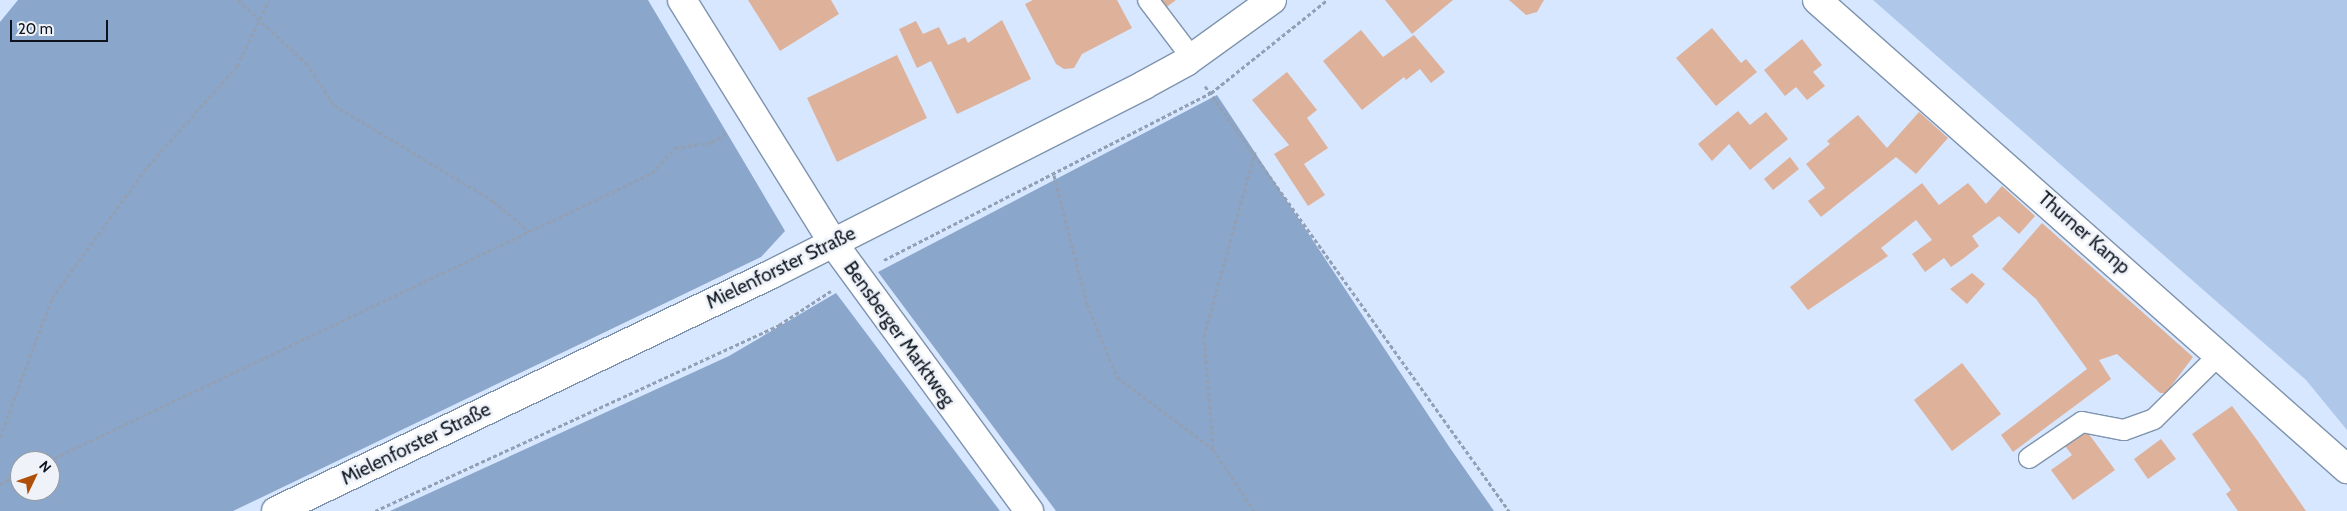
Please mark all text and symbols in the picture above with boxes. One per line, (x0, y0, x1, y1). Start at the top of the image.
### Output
scale bar (12, 10, 110, 42)
text: 20 m (18, 20, 53, 38)
street label: Thurner Kamp (2033, 187, 2135, 279)
street label: Mielenforster Straße (703, 222, 859, 314)
street label: Bensberger Marktweg (839, 257, 959, 411)
street label: Mielenforster Straße (338, 398, 494, 490)
north arrow (10, 451, 60, 501)
text: N (35, 457, 55, 476)

